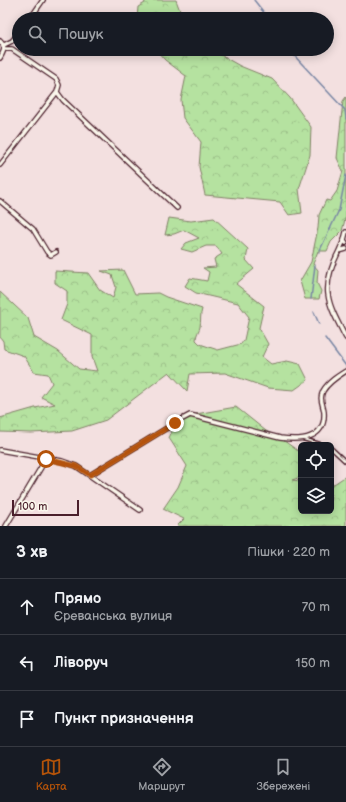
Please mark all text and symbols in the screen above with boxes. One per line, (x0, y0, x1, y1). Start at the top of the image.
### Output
search box (12, 12, 334, 56)
icon: search (26, 23, 48, 45)
text: Пошук (58, 25, 104, 44)
route end (166, 414, 184, 432)
map controls (298, 442, 334, 514)
button: locate (298, 442, 334, 478)
route start (37, 450, 55, 468)
button: layers (298, 478, 334, 514)
scale bar (12, 498, 79, 517)
text: 100 m (18, 500, 47, 513)
text: 3 хв (16, 542, 48, 562)
text: Пішки · 220 m (247, 544, 330, 560)
text: Прямо (54, 589, 101, 608)
icon: ahead (16, 596, 38, 618)
text: 70 m (302, 599, 330, 615)
text: Єреванська вулиця (54, 608, 172, 624)
icon: left (16, 652, 38, 674)
text: Ліворуч (54, 653, 108, 672)
text: 150 m (296, 655, 330, 671)
icon: arrive (16, 708, 38, 730)
text: Пункт призначення (54, 709, 194, 728)
tab: Карта (36, 756, 67, 793)
tab: Маршрут (138, 756, 185, 793)
tab: Збережені (257, 756, 310, 793)

